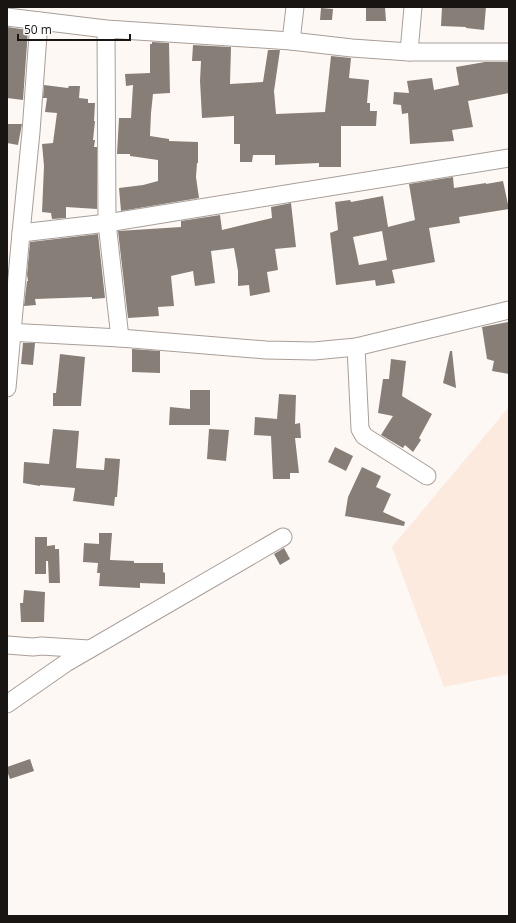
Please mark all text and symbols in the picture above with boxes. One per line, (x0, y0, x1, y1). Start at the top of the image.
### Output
scale bar (18, 16, 130, 42)
text: 50 m (24, 21, 52, 38)

